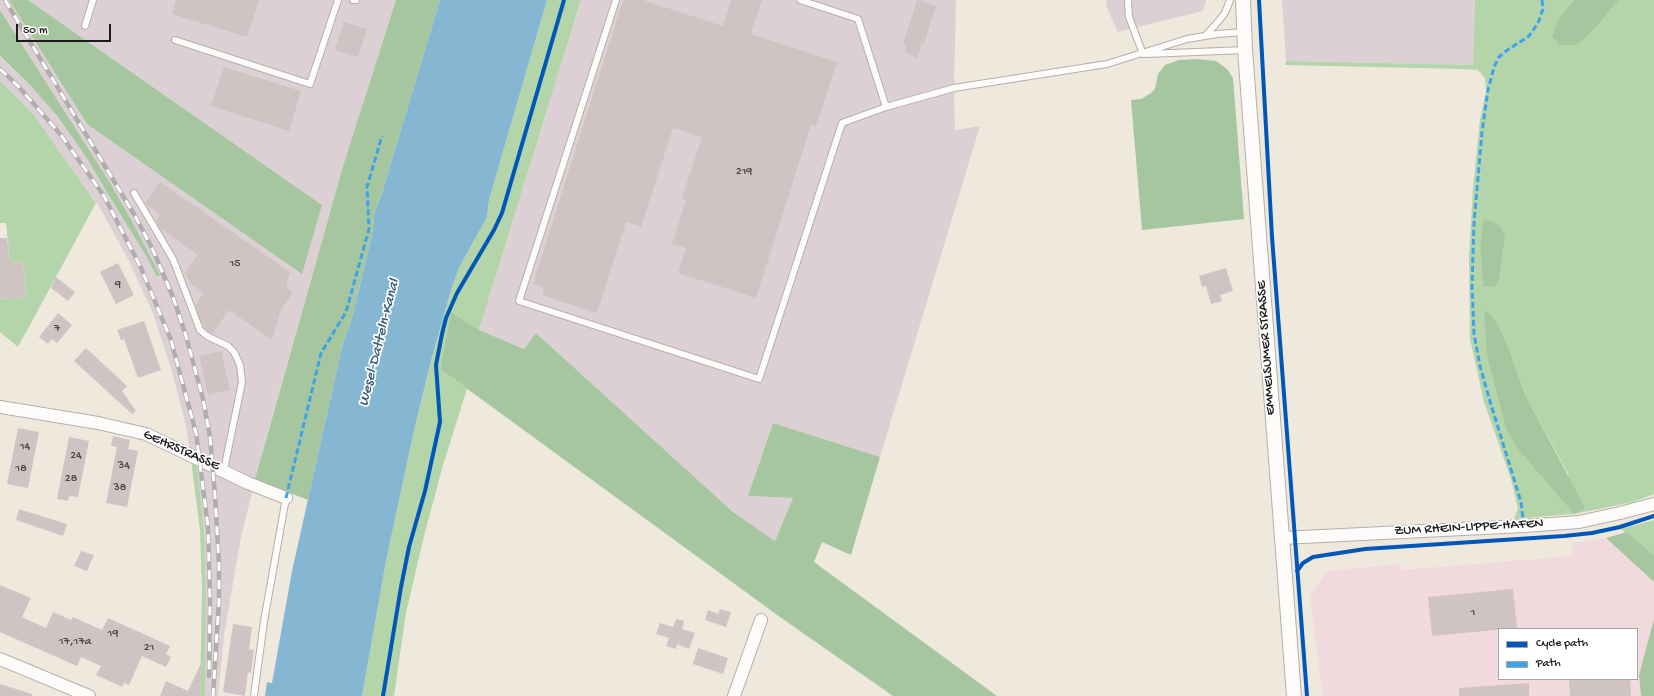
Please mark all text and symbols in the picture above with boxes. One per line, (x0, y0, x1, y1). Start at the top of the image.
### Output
scale bar (18, 16, 113, 42)
text: 50 m (23, 24, 48, 38)
house number: 219 (736, 165, 752, 179)
house number: 15 (229, 257, 241, 271)
house number: 9 (115, 278, 121, 292)
water label: Wesel-Datteln-Kanal (356, 278, 404, 408)
street label: EMMELSUMER STRASSE (1254, 280, 1280, 416)
house number: 7 (54, 322, 60, 336)
street label: GEHRSTRASSE (140, 427, 222, 475)
house number: 14 (20, 440, 30, 454)
house number: 24 (70, 449, 82, 463)
house number: 34 (118, 459, 130, 473)
house number: 18 (15, 462, 27, 476)
house number: 28 (65, 472, 77, 486)
house number: 38 (114, 481, 126, 495)
street label: ZUM RHEIN-LIPPE-HAFEN (1394, 516, 1544, 540)
house number: 1 (1471, 606, 1475, 620)
house number: 19 (108, 627, 118, 641)
legend (1498, 628, 1638, 680)
house number: 17,17a (59, 635, 91, 649)
text: Cycle path (1536, 637, 1588, 651)
house number: 21 (144, 641, 154, 655)
text: Path (1536, 657, 1561, 671)

